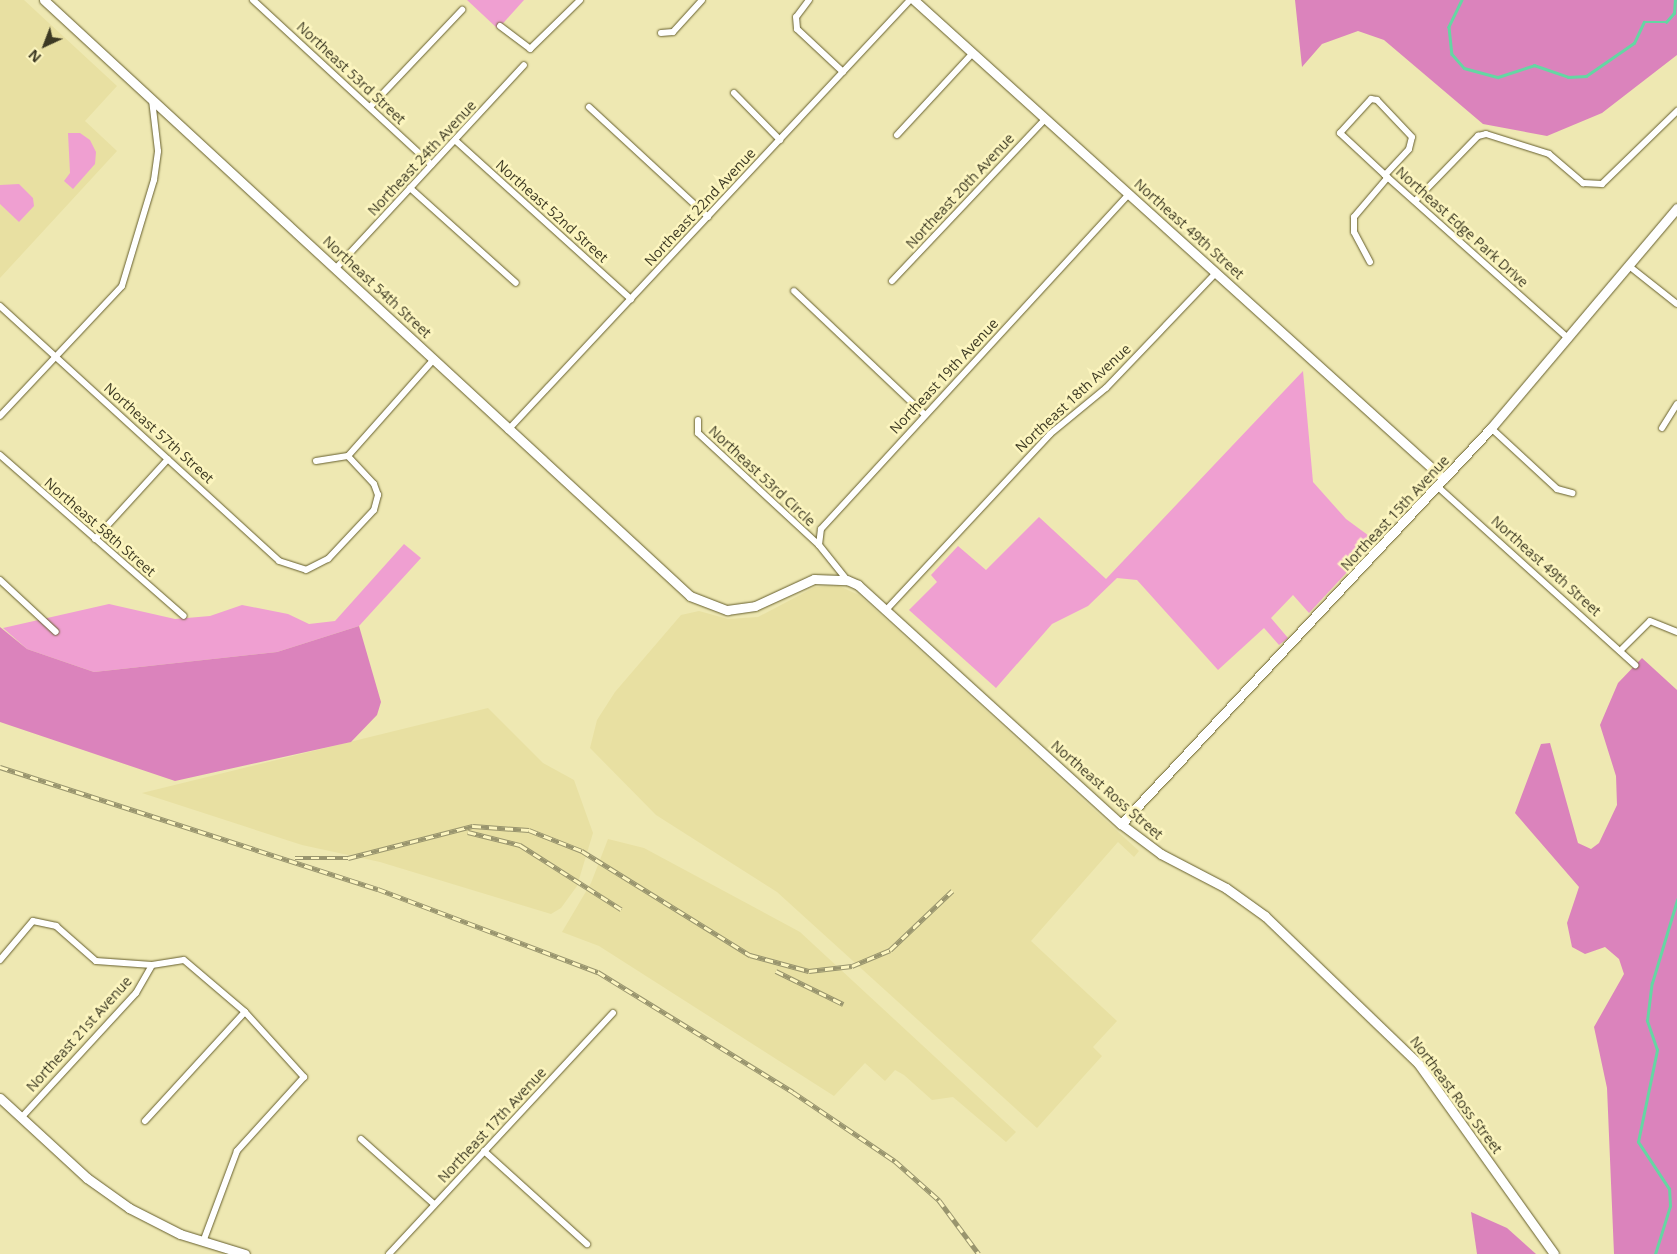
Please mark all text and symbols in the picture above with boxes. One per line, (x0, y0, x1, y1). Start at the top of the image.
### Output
street label: Northeast 53rd Street (293, 18, 409, 128)
north arrow (20, 20, 70, 70)
text: N (24, 46, 45, 67)
street label: Northeast 24th Avenue (364, 97, 480, 219)
street label: Northeast 20th Avenue (902, 130, 1018, 252)
street label: Northeast 22nd Avenue (641, 145, 759, 269)
street label: Northeast 52nd Street (492, 156, 612, 266)
street label: Northeast Edge Park Drive (1393, 163, 1531, 291)
street label: Northeast 49th Street (1131, 175, 1247, 283)
street label: Northeast 54th Street (320, 233, 434, 341)
street label: Northeast 19th Avenue (886, 315, 1002, 437)
street label: Northeast 18th Avenue (1012, 340, 1134, 456)
street label: Northeast 57th Street (101, 379, 217, 487)
street label: Northeast 53rd Circle (705, 422, 819, 530)
street label: Northeast 15th Avenue (1337, 452, 1453, 574)
street label: Northeast 58th Street (41, 474, 159, 580)
street label: Northeast 49th Street (1488, 512, 1604, 620)
street label: Northeast Ross Street (1048, 737, 1166, 843)
street label: Northeast 21st Avenue (23, 973, 135, 1095)
street label: Northeast Ross Street (1406, 1033, 1506, 1157)
street label: Northeast 17th Avenue (434, 1064, 550, 1186)

